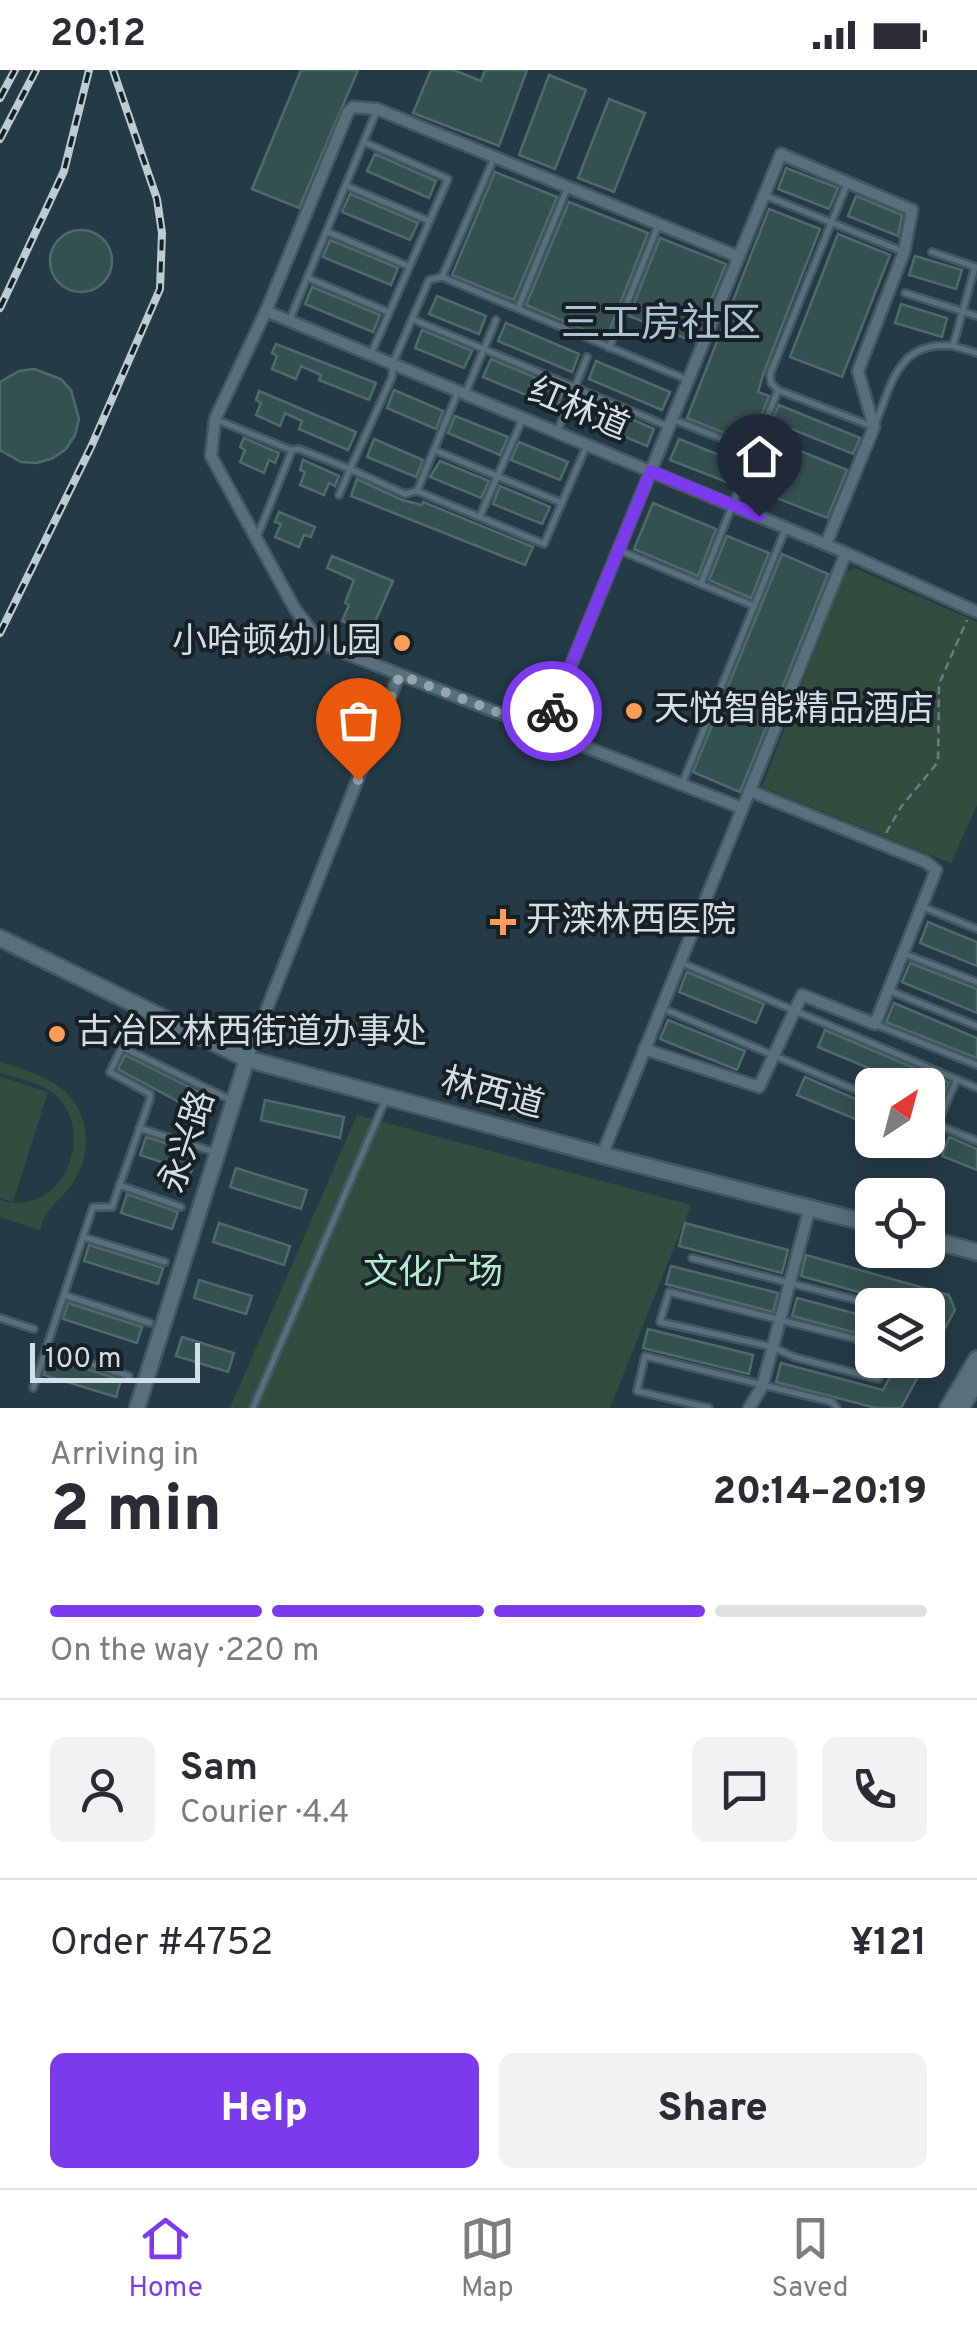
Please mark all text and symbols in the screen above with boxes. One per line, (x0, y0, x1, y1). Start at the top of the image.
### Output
text: 20:12 (50, 11, 146, 60)
district label: 三工房社区 (561, 301, 761, 351)
street label: 红林道 (521, 370, 635, 452)
pin (717, 414, 802, 517)
icon: home (732, 429, 787, 484)
place label: 小哈顿幼儿园 (172, 621, 382, 665)
marker: 小哈顿幼儿园 (391, 632, 413, 654)
courier (502, 661, 602, 761)
pin (316, 678, 401, 781)
icon: bike (525, 684, 580, 739)
place label: 天悦智能精品酒店 (654, 689, 934, 733)
icon: bag (331, 693, 386, 748)
marker: 天悦智能精品酒店 (623, 700, 645, 722)
place label: 开滦林西医院 (526, 900, 736, 944)
marker: 开滦林西医院 (490, 909, 516, 935)
place label: 古冶区林西街道办事处 (77, 1012, 427, 1056)
marker: 古冶区林西街道办事处 (46, 1023, 68, 1045)
street label: 林西道 (436, 1060, 548, 1130)
north arrow (855, 1068, 945, 1158)
map controls (855, 1068, 945, 1378)
street label: 永兴路 (152, 1085, 226, 1199)
button: locate (855, 1178, 945, 1268)
park label: 文化广场 (363, 1252, 503, 1296)
button: layers (855, 1288, 945, 1378)
scale bar (30, 1338, 200, 1382)
text: 100 m (45, 1342, 121, 1378)
text: Arriving in (50, 1436, 199, 1476)
text: 20:14–20:19 (713, 1469, 927, 1518)
text: 2 min (50, 1472, 222, 1554)
text: On the way · 220 m (50, 1632, 319, 1672)
button: person (50, 1737, 155, 1842)
button: chat (692, 1737, 797, 1842)
button: phone (822, 1737, 927, 1842)
text: Sam (180, 1745, 258, 1794)
text: Courier · 4.4 (180, 1794, 349, 1834)
text: Order #4752 (50, 1920, 273, 1969)
text: ¥121 (850, 1920, 927, 1969)
button: Help (50, 2053, 479, 2168)
button: Share (499, 2053, 927, 2168)
tab: Home (128, 2211, 203, 2307)
tab: Map (460, 2211, 515, 2307)
tab: Saved (772, 2211, 849, 2307)

